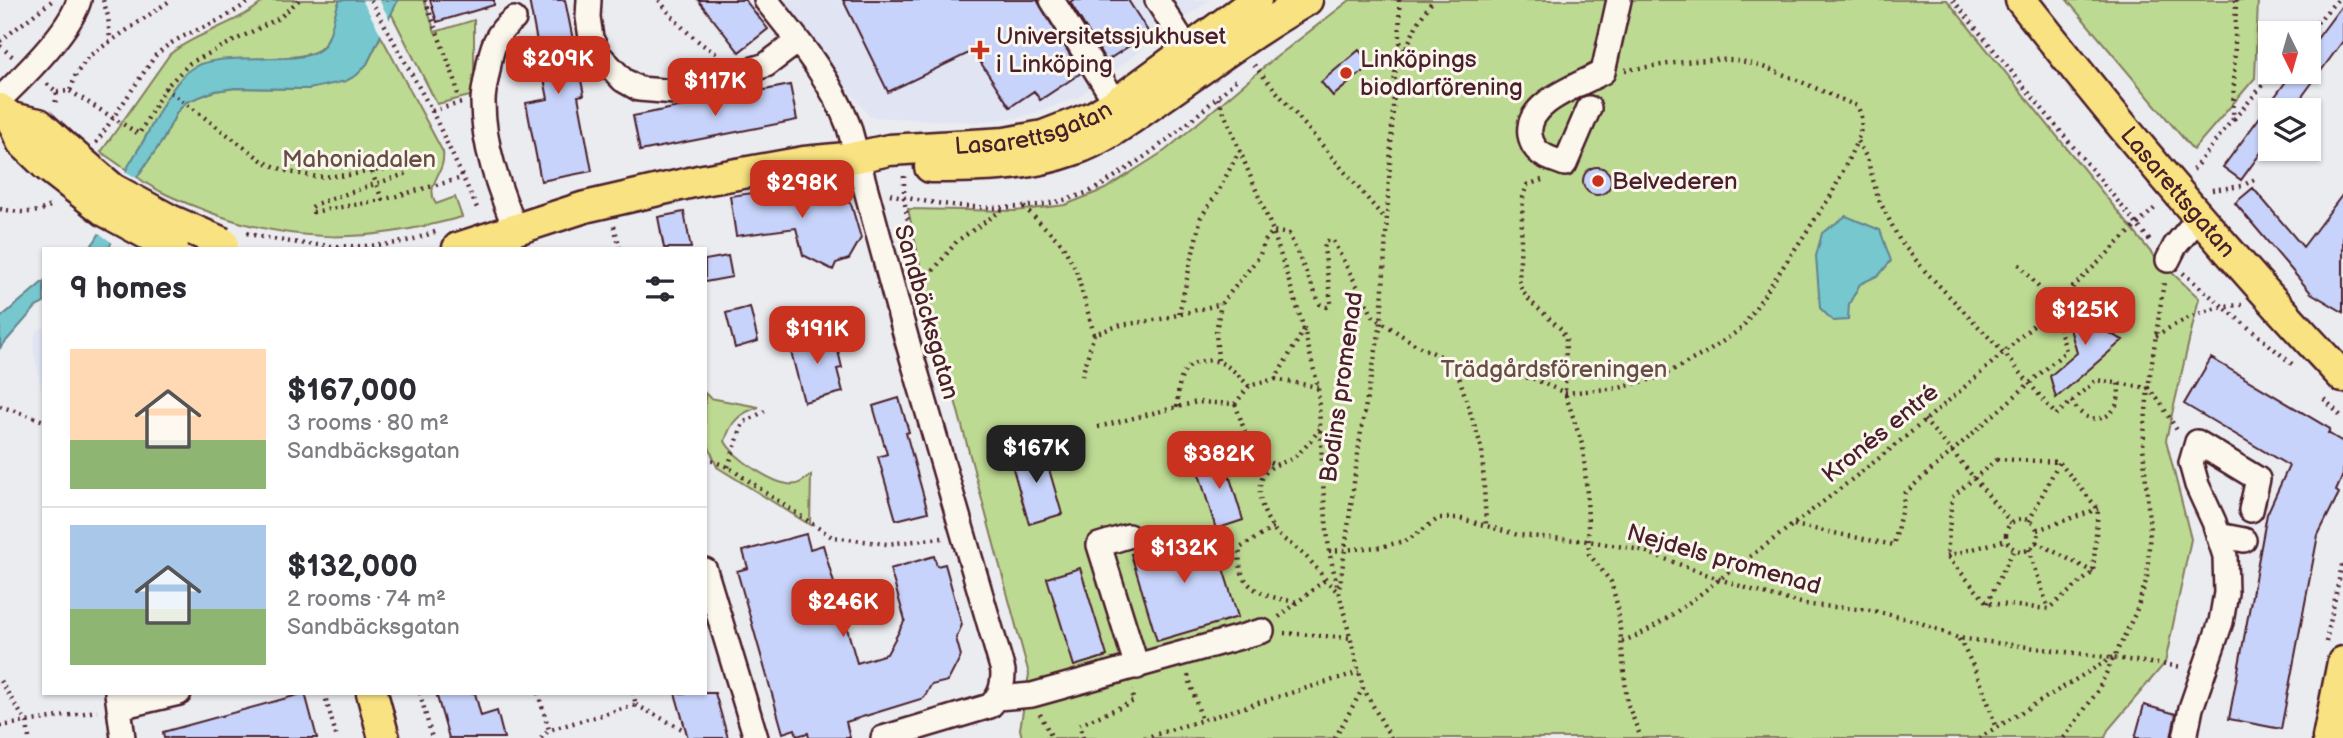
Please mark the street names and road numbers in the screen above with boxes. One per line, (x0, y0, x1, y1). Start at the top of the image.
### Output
street label: Lasarettsgatan (954, 95, 1118, 161)
street label: Lasarettsgatan (2114, 121, 2241, 263)
street label: Sandbäcksgatan (888, 222, 965, 403)
street label: Bodins promenad (1314, 290, 1369, 484)
street label: Kronés entré (1816, 378, 1944, 489)
street label: Nejdels promenad (1624, 518, 1824, 601)

